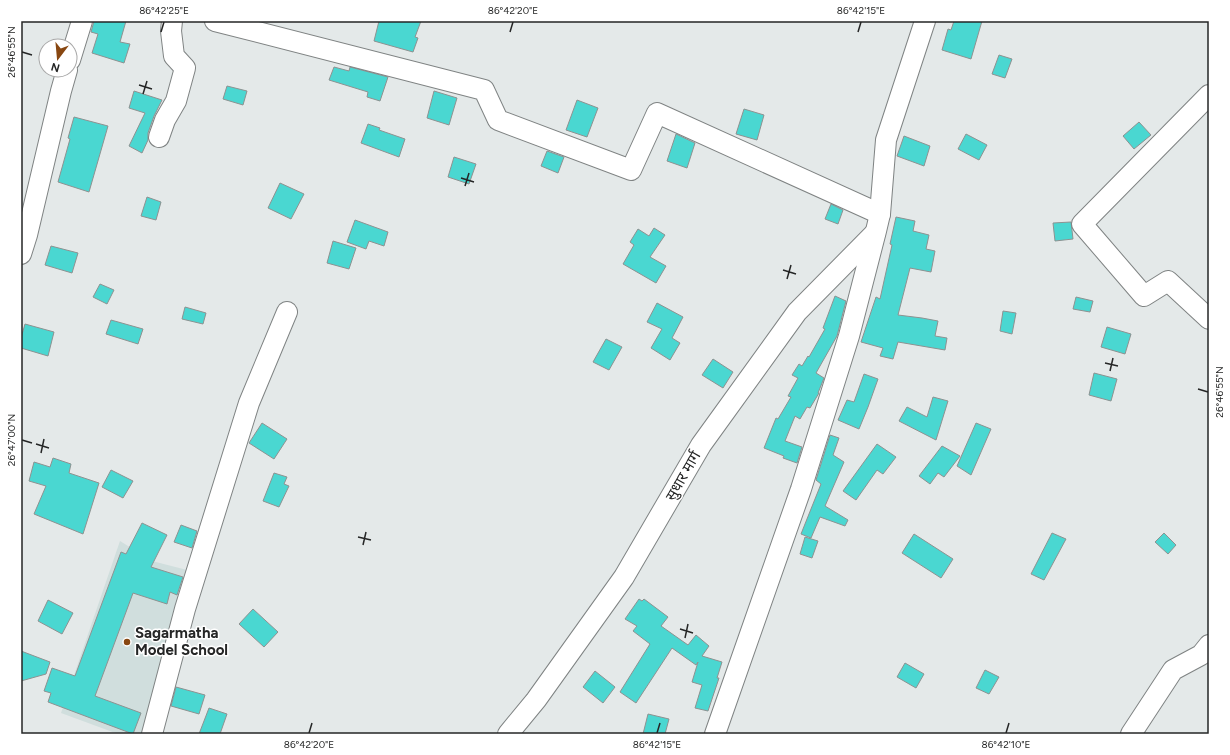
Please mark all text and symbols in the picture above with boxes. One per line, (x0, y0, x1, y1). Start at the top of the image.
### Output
text: 86°42'25"E (139, 4, 189, 17)
text: 86°42'20"E (488, 4, 538, 17)
text: 86°42'15"E (837, 4, 885, 17)
text: 26°46'55"N (5, 26, 18, 78)
north arrow (38, 38, 78, 78)
text: N (49, 60, 61, 75)
text: 26°46'55"N (1213, 366, 1226, 418)
text: 26°47'00"N (5, 414, 18, 466)
street label: सुधार मार्ग (662, 447, 706, 505)
place label: Sagarmatha Model School (135, 624, 228, 659)
marker: Sagarmatha Model School (122, 637, 132, 647)
text: 86°42'20"E (284, 738, 334, 751)
text: 86°42'15"E (633, 738, 681, 751)
text: 86°42'10"E (982, 738, 1031, 751)

